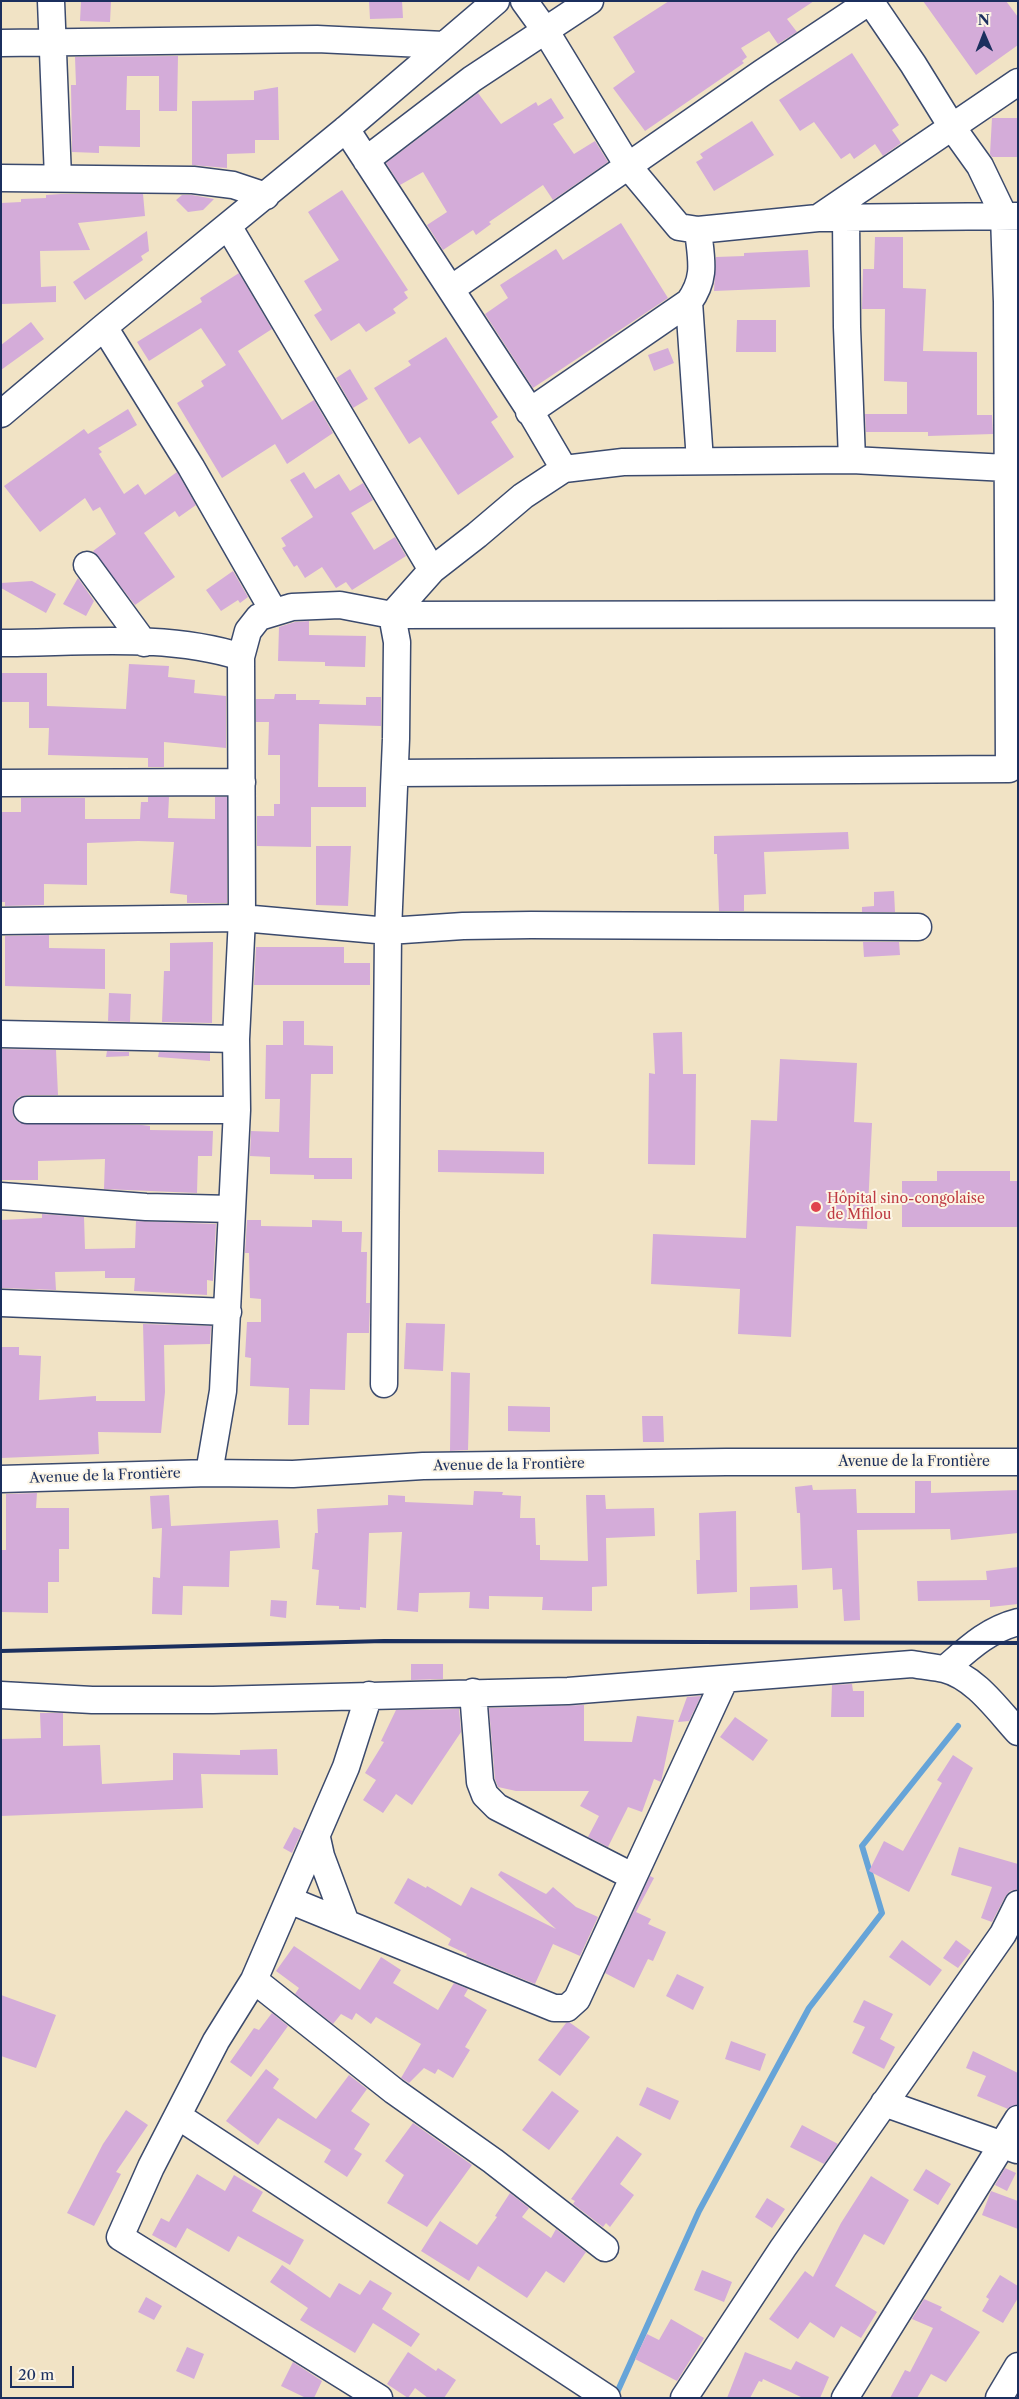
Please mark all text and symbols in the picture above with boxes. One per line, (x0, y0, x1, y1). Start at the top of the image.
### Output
north arrow (959, 10, 1009, 60)
text: N (977, 11, 990, 29)
place label: Hôpital sino-congolaise de Mfilou (827, 1191, 985, 1224)
marker: Hôpital sino-congolaise de Mfilou (809, 1200, 823, 1214)
street label: Avenue de la Frontière (838, 1454, 990, 1470)
street label: Avenue de la Frontière (433, 1455, 585, 1475)
street label: Avenue de la Frontière (29, 1465, 181, 1487)
scale bar (12, 2356, 76, 2388)
text: 20 m (18, 2365, 54, 2384)

